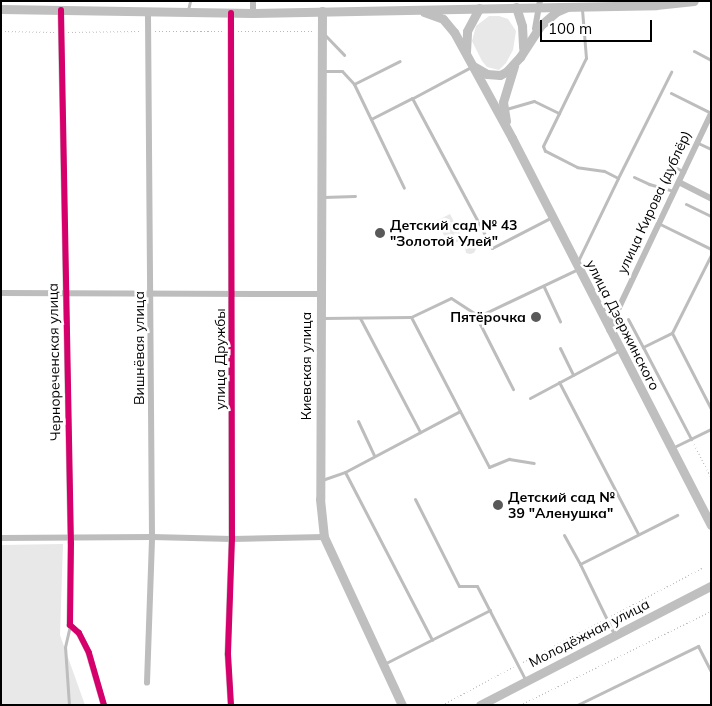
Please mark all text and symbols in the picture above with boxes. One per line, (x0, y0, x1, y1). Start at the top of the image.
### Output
scale bar (542, 10, 654, 42)
text: 100 m (548, 19, 592, 38)
street label: улица Кирова (дублёр) (613, 128, 695, 276)
place label: Детский сад № 43 "Золотой Улей" (390, 217, 517, 250)
marker: Детский сад № 43 "Золотой Улей" (374, 227, 386, 239)
street label: улица Дзержинского (583, 257, 663, 393)
street label: Чернореченская улица (44, 283, 64, 441)
street label: Вишнёвая улица (131, 291, 147, 405)
street label: улица Дружбы (212, 308, 228, 410)
place label: Пятёрочка (450, 309, 526, 325)
marker: Пятёрочка (530, 311, 542, 323)
street label: Киевская улица (298, 312, 314, 420)
place label: Детский сад № 39 "Аленушка" (508, 489, 615, 522)
marker: Детский сад № 39 "Аленушка" (492, 499, 504, 511)
street label: Молодёжная улица (526, 595, 652, 671)

